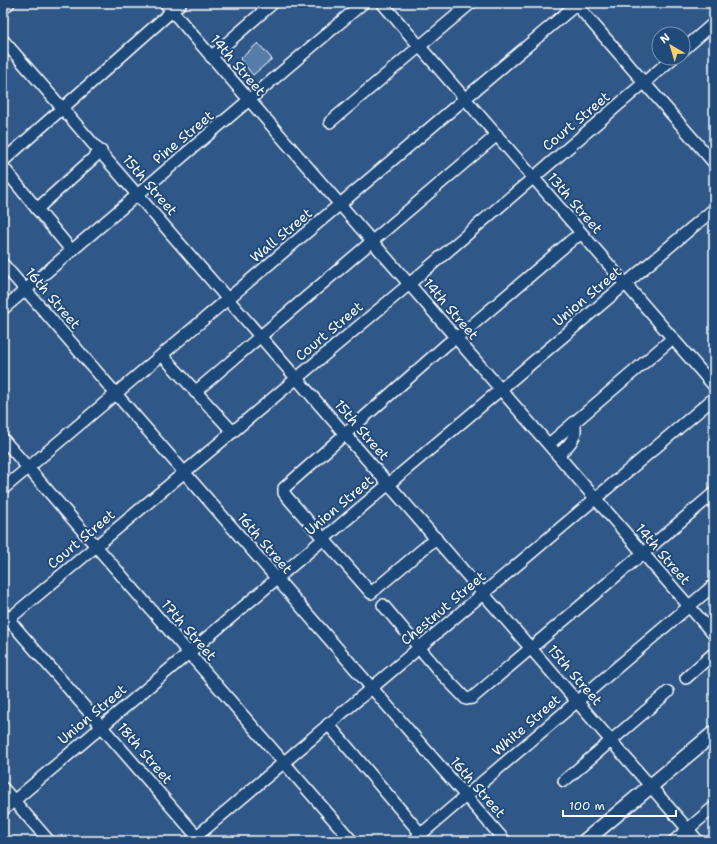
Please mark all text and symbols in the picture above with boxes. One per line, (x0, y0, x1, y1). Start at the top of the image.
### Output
north arrow (651, 26, 691, 66)
text: N (657, 30, 673, 47)
street label: 14th Street (206, 31, 270, 99)
street label: Court Street (538, 87, 614, 155)
street label: Pine Street (149, 106, 217, 168)
street label: 15th Street (119, 151, 181, 219)
street label: 13th Street (543, 169, 607, 237)
street label: Wall Street (246, 204, 316, 266)
street label: Union Street (549, 262, 625, 330)
street label: 16th Street (21, 264, 85, 332)
street label: 14th Street (419, 275, 483, 343)
street label: Court Street (291, 297, 367, 365)
street label: 15th Street (331, 396, 393, 464)
street label: Union Street (301, 471, 377, 539)
street label: Court Street (43, 505, 119, 573)
street label: 16th Street (233, 509, 297, 577)
street label: 14th Street (631, 520, 695, 588)
street label: Chestnut Street (397, 567, 489, 649)
street label: 17th Street (158, 596, 220, 664)
street label: 15th Street (544, 641, 606, 709)
street label: Union Street (54, 680, 130, 748)
street label: White Street (488, 690, 564, 760)
street label: 18th Street (113, 719, 177, 787)
street label: 16th Street (446, 753, 510, 821)
scale bar (563, 792, 676, 818)
text: 100 m (569, 798, 605, 814)

